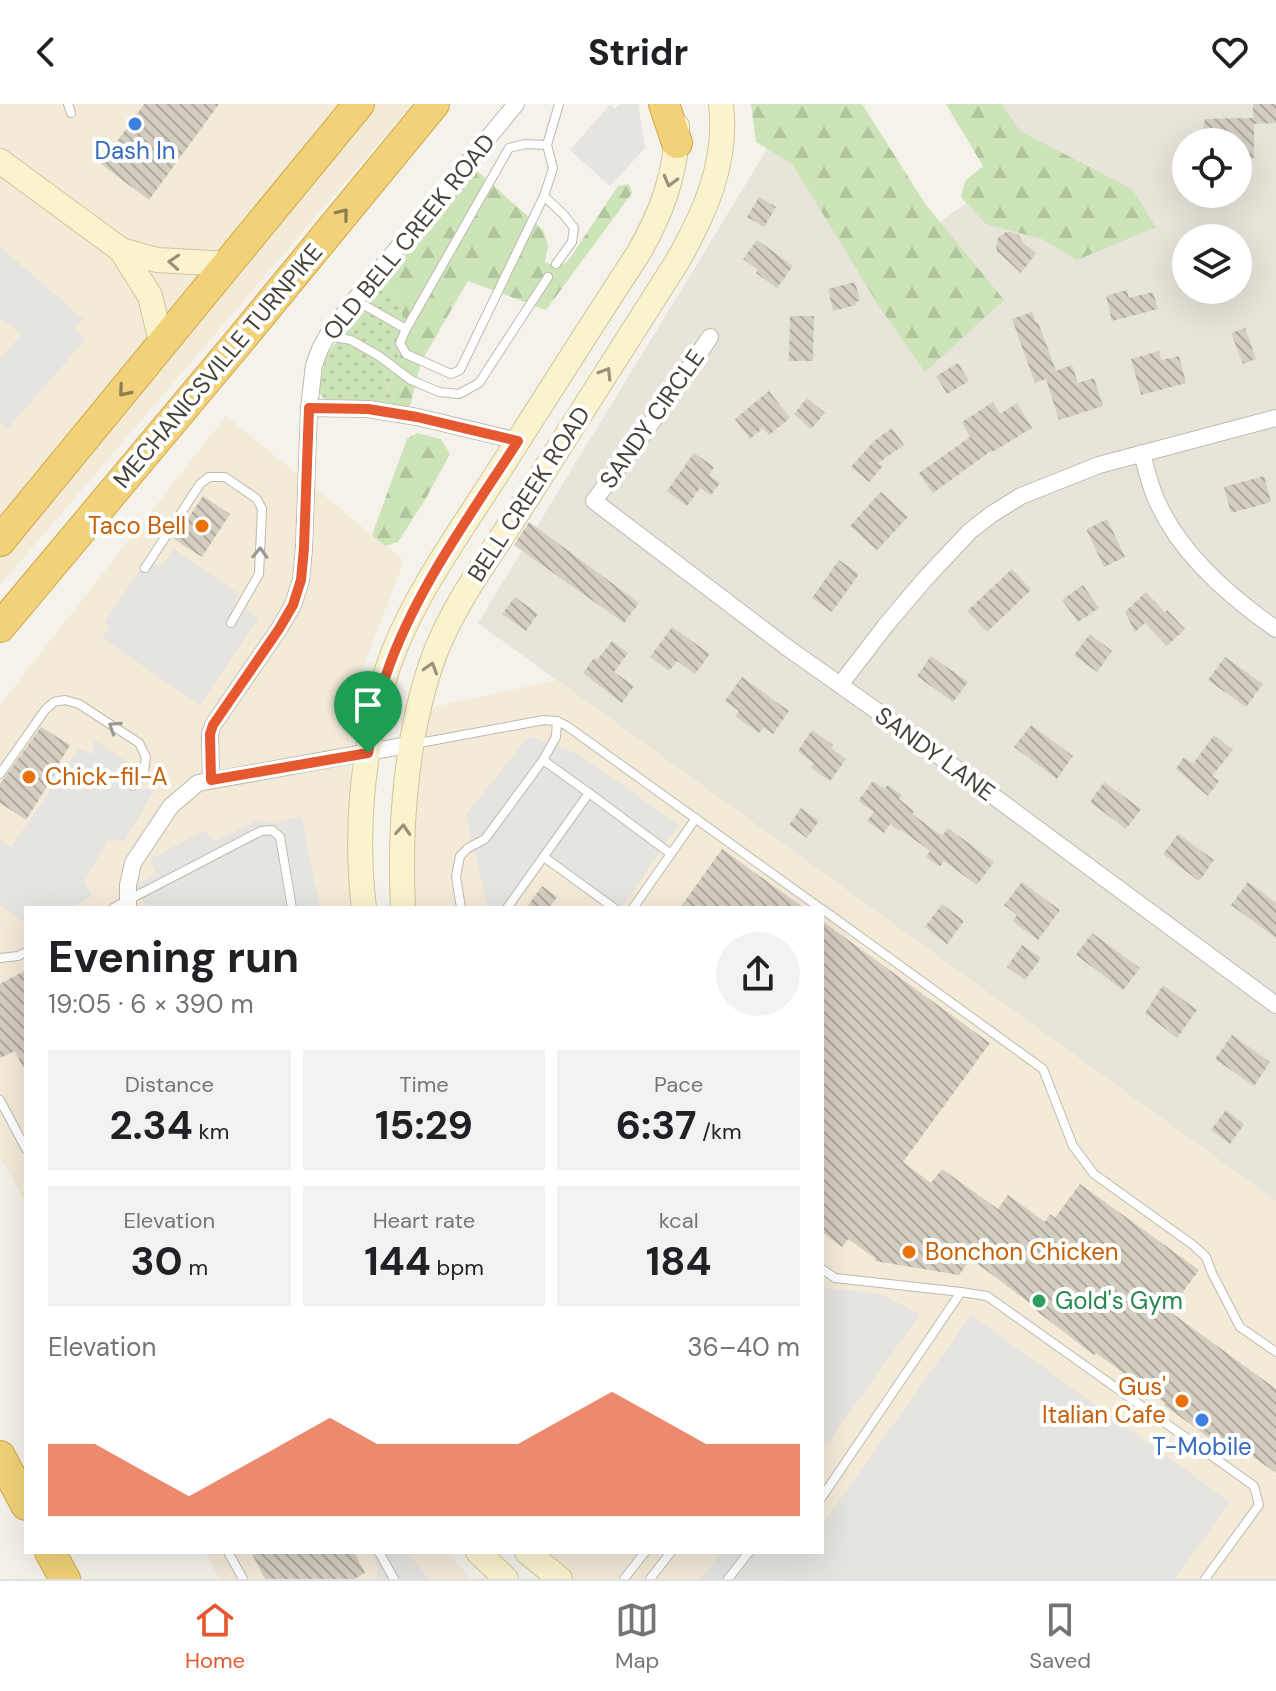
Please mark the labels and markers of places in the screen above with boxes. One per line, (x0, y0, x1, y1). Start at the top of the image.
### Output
marker: Dash In (126, 115, 144, 133)
place label: Dash In (94, 135, 176, 166)
place label: Taco Bell (88, 510, 186, 541)
marker: Taco Bell (193, 517, 211, 535)
pin (334, 671, 402, 753)
place label: Chick-fil-A (45, 761, 168, 792)
marker: Chick-fil-A (20, 768, 38, 786)
place label: Bonchon Chicken (925, 1236, 1119, 1267)
marker: Bonchon Chicken (900, 1243, 918, 1261)
place label: Gold's Gym (1055, 1285, 1183, 1316)
marker: Gold's Gym (1030, 1292, 1048, 1310)
place label: Gus' Italian Cafe (1042, 1371, 1166, 1430)
marker: Gus' Italian Cafe (1173, 1392, 1191, 1410)
marker: T-Mobile (1193, 1411, 1211, 1429)
place label: T-Mobile (1152, 1431, 1252, 1462)

